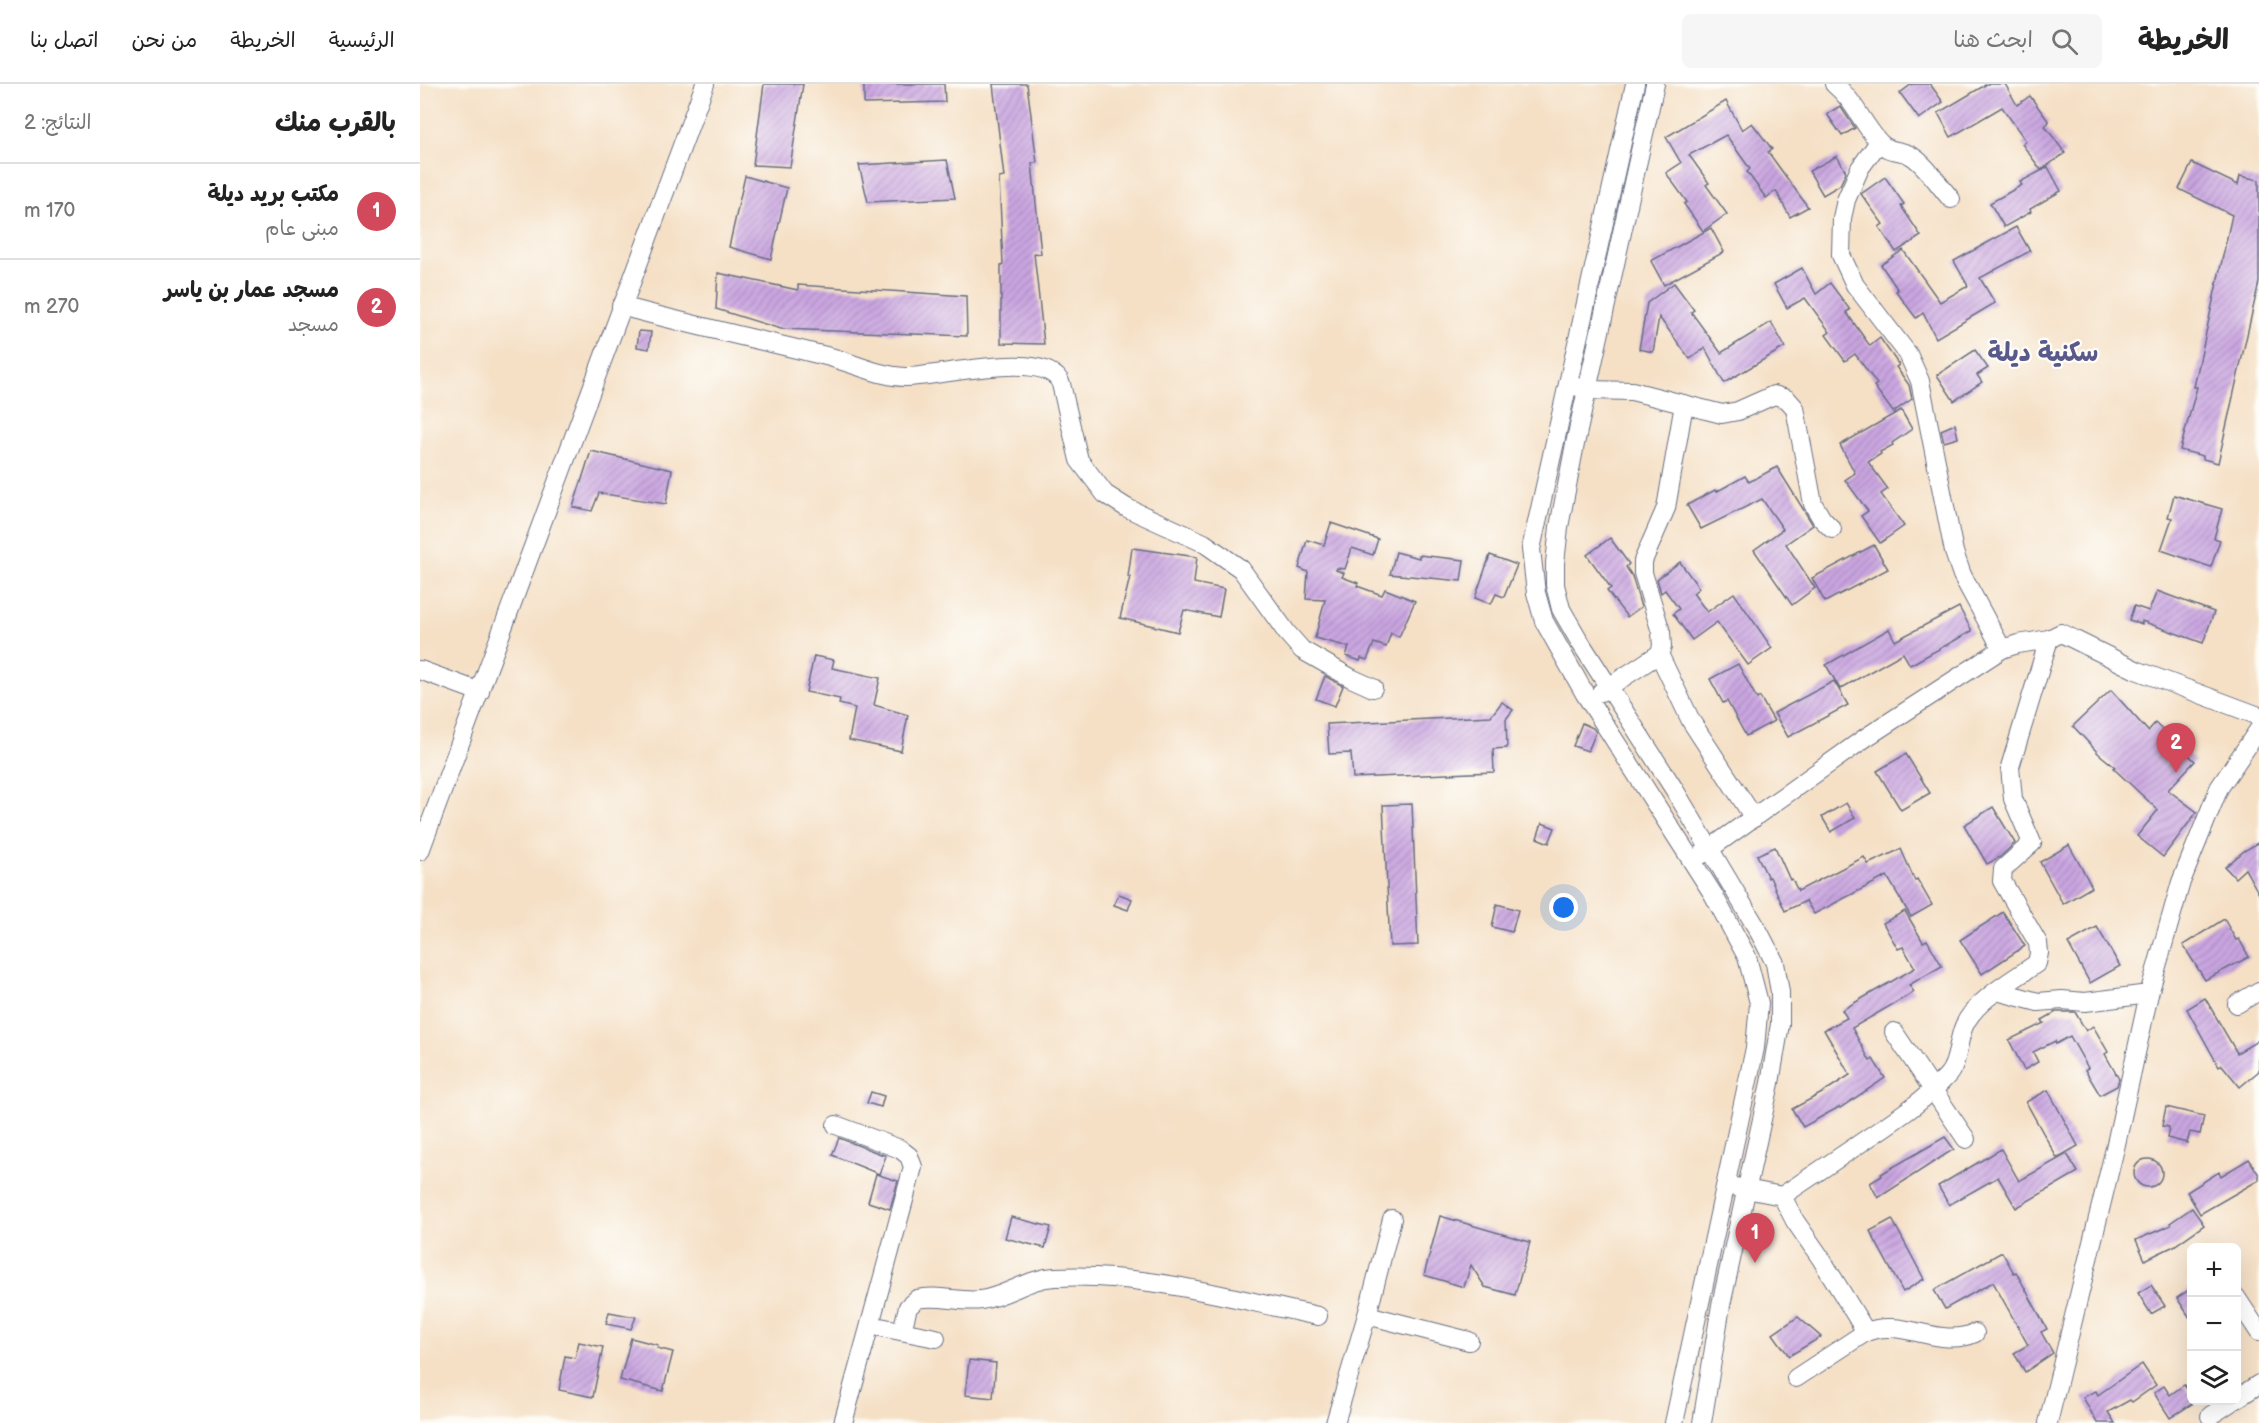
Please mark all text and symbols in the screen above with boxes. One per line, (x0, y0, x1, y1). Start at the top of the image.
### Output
search box (1682, 14, 2102, 68)
text: الخريطة (2138, 24, 2229, 57)
icon: search (2048, 25, 2081, 58)
text: ابحث هنا (1953, 27, 2033, 54)
text: اتصل بنا (30, 28, 98, 53)
text: من نحن (131, 28, 197, 53)
text: الخريطة (230, 28, 296, 53)
text: الرئيسية (329, 28, 395, 53)
text: بالقرب منك (275, 108, 396, 139)
text: النتائج: 2 (24, 111, 91, 135)
text: مكتب بريد ديلة (208, 181, 339, 208)
text: 170 m (24, 199, 75, 223)
text: 1 (372, 199, 381, 223)
text: مبنى عام (265, 217, 339, 241)
text: مسجد عمار بن ياسر (164, 277, 339, 304)
text: 270 m (24, 295, 79, 319)
text: 2 (371, 295, 383, 319)
text: مسجد (288, 313, 339, 337)
district label: سكنية ديلة (1988, 338, 2098, 369)
pin: 2 (2156, 724, 2196, 773)
your location (1549, 893, 1578, 922)
pin: 1 (1736, 1214, 1774, 1263)
map controls (2187, 1243, 2241, 1405)
button: + (2187, 1243, 2241, 1297)
button: − (2187, 1297, 2241, 1351)
button: layers (2187, 1351, 2241, 1405)

